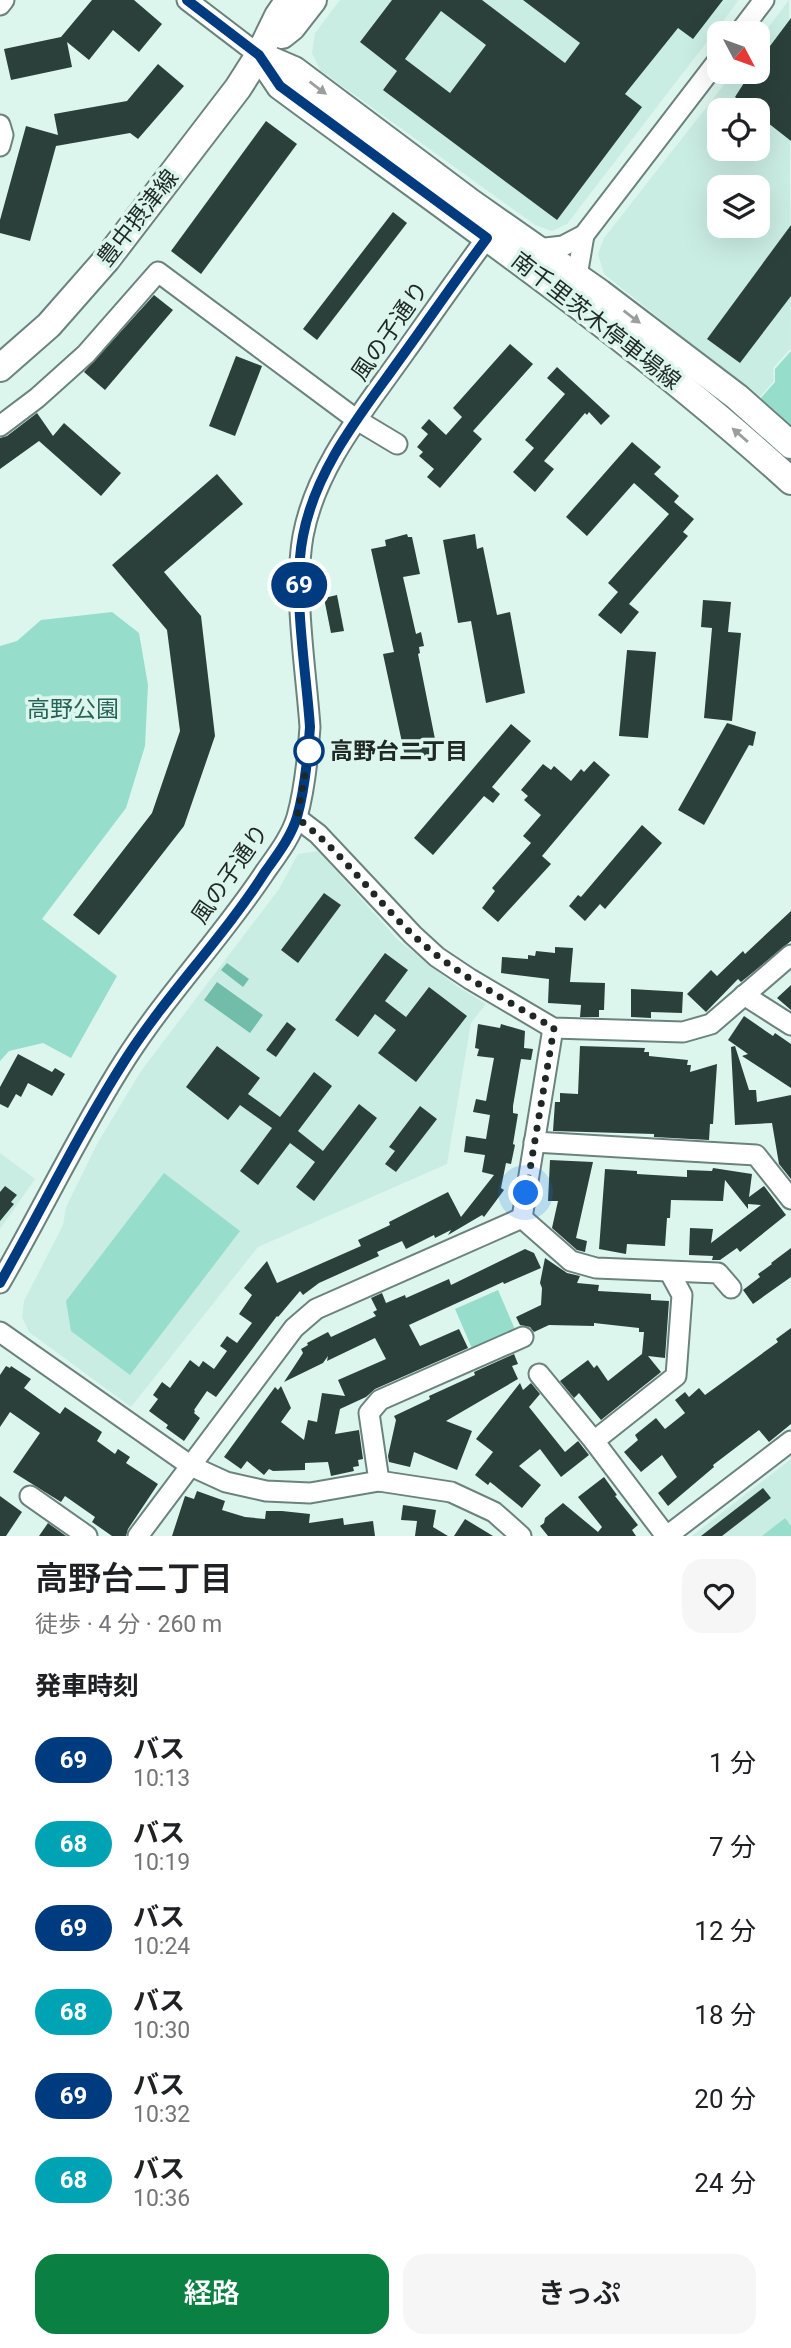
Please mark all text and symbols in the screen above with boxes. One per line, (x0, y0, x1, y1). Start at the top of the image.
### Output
north arrow (707, 21, 770, 84)
map controls (707, 21, 770, 238)
one-way arrow (309, 81, 327, 95)
button: locate (707, 98, 770, 161)
street label: 豊中摂津線 (92, 164, 184, 272)
button: layers (707, 175, 770, 238)
street label: 南千里茨木停車場線 (506, 247, 686, 395)
street label: 風の子通り (346, 276, 434, 386)
one-way arrow (623, 310, 641, 324)
one-way arrow (732, 428, 749, 443)
line badge: 69 (268, 562, 330, 608)
text: 69 (285, 571, 313, 599)
park label: 高野公園 (27, 696, 119, 723)
marker: 高野台二丁目 (294, 736, 324, 766)
place label: 高野台二丁目 (330, 738, 468, 765)
street label: 風の子通り (186, 819, 274, 929)
your location (508, 1175, 543, 1210)
text: 高野台二丁目 (35, 1559, 233, 1598)
button: heart (682, 1559, 756, 1633)
text: 徒歩 · 4 分 · 260 m (35, 1611, 222, 1638)
text: 発車時刻 (35, 1671, 139, 1701)
text: バス (133, 1734, 185, 1764)
text: 69 (60, 1746, 87, 1774)
text: 1 分 (709, 1748, 756, 1778)
text: 10:13 (133, 1765, 190, 1792)
text: バス (133, 1818, 185, 1848)
text: 68 (60, 1830, 87, 1858)
text: 7 分 (709, 1832, 756, 1862)
text: 10:19 (133, 1849, 190, 1876)
text: バス (133, 1902, 185, 1932)
text: 69 (60, 1914, 87, 1942)
text: 12 分 (694, 1916, 756, 1946)
text: 10:24 (133, 1933, 190, 1960)
text: バス (133, 1986, 185, 2016)
text: 68 (60, 1998, 87, 2026)
text: 18 分 (694, 2000, 756, 2030)
text: 10:30 (133, 2017, 190, 2044)
text: バス (133, 2070, 185, 2100)
text: 69 (60, 2082, 87, 2110)
text: 20 分 (694, 2084, 756, 2114)
text: 10:32 (133, 2101, 190, 2128)
text: バス (133, 2154, 185, 2184)
text: 68 (60, 2166, 87, 2194)
text: 24 分 (694, 2168, 756, 2198)
text: 10:36 (133, 2185, 190, 2212)
button: 経路 (35, 2254, 389, 2334)
button: きっぷ (403, 2254, 756, 2334)

